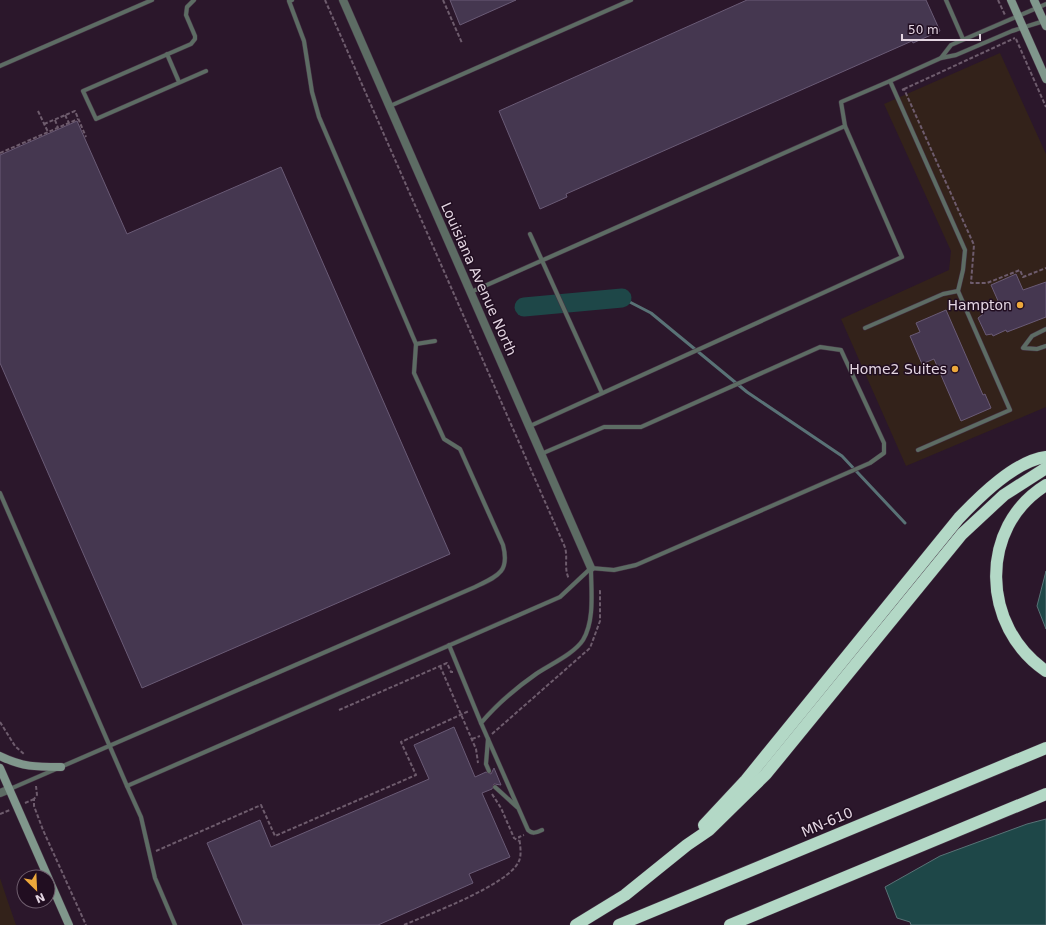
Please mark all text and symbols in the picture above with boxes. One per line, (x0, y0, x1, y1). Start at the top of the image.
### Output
scale bar (902, 16, 980, 42)
text: 50 m (908, 23, 939, 37)
street label: Louisiana Avenue North (438, 200, 520, 358)
place label: Hampton (947, 297, 1012, 313)
marker: Hampton (1015, 300, 1025, 310)
place label: Home2 Suites (849, 361, 947, 377)
marker: Home2 Suites (950, 364, 960, 374)
street label: MN-610 (799, 804, 855, 840)
north arrow (16, 869, 56, 909)
text: N (33, 890, 47, 905)

